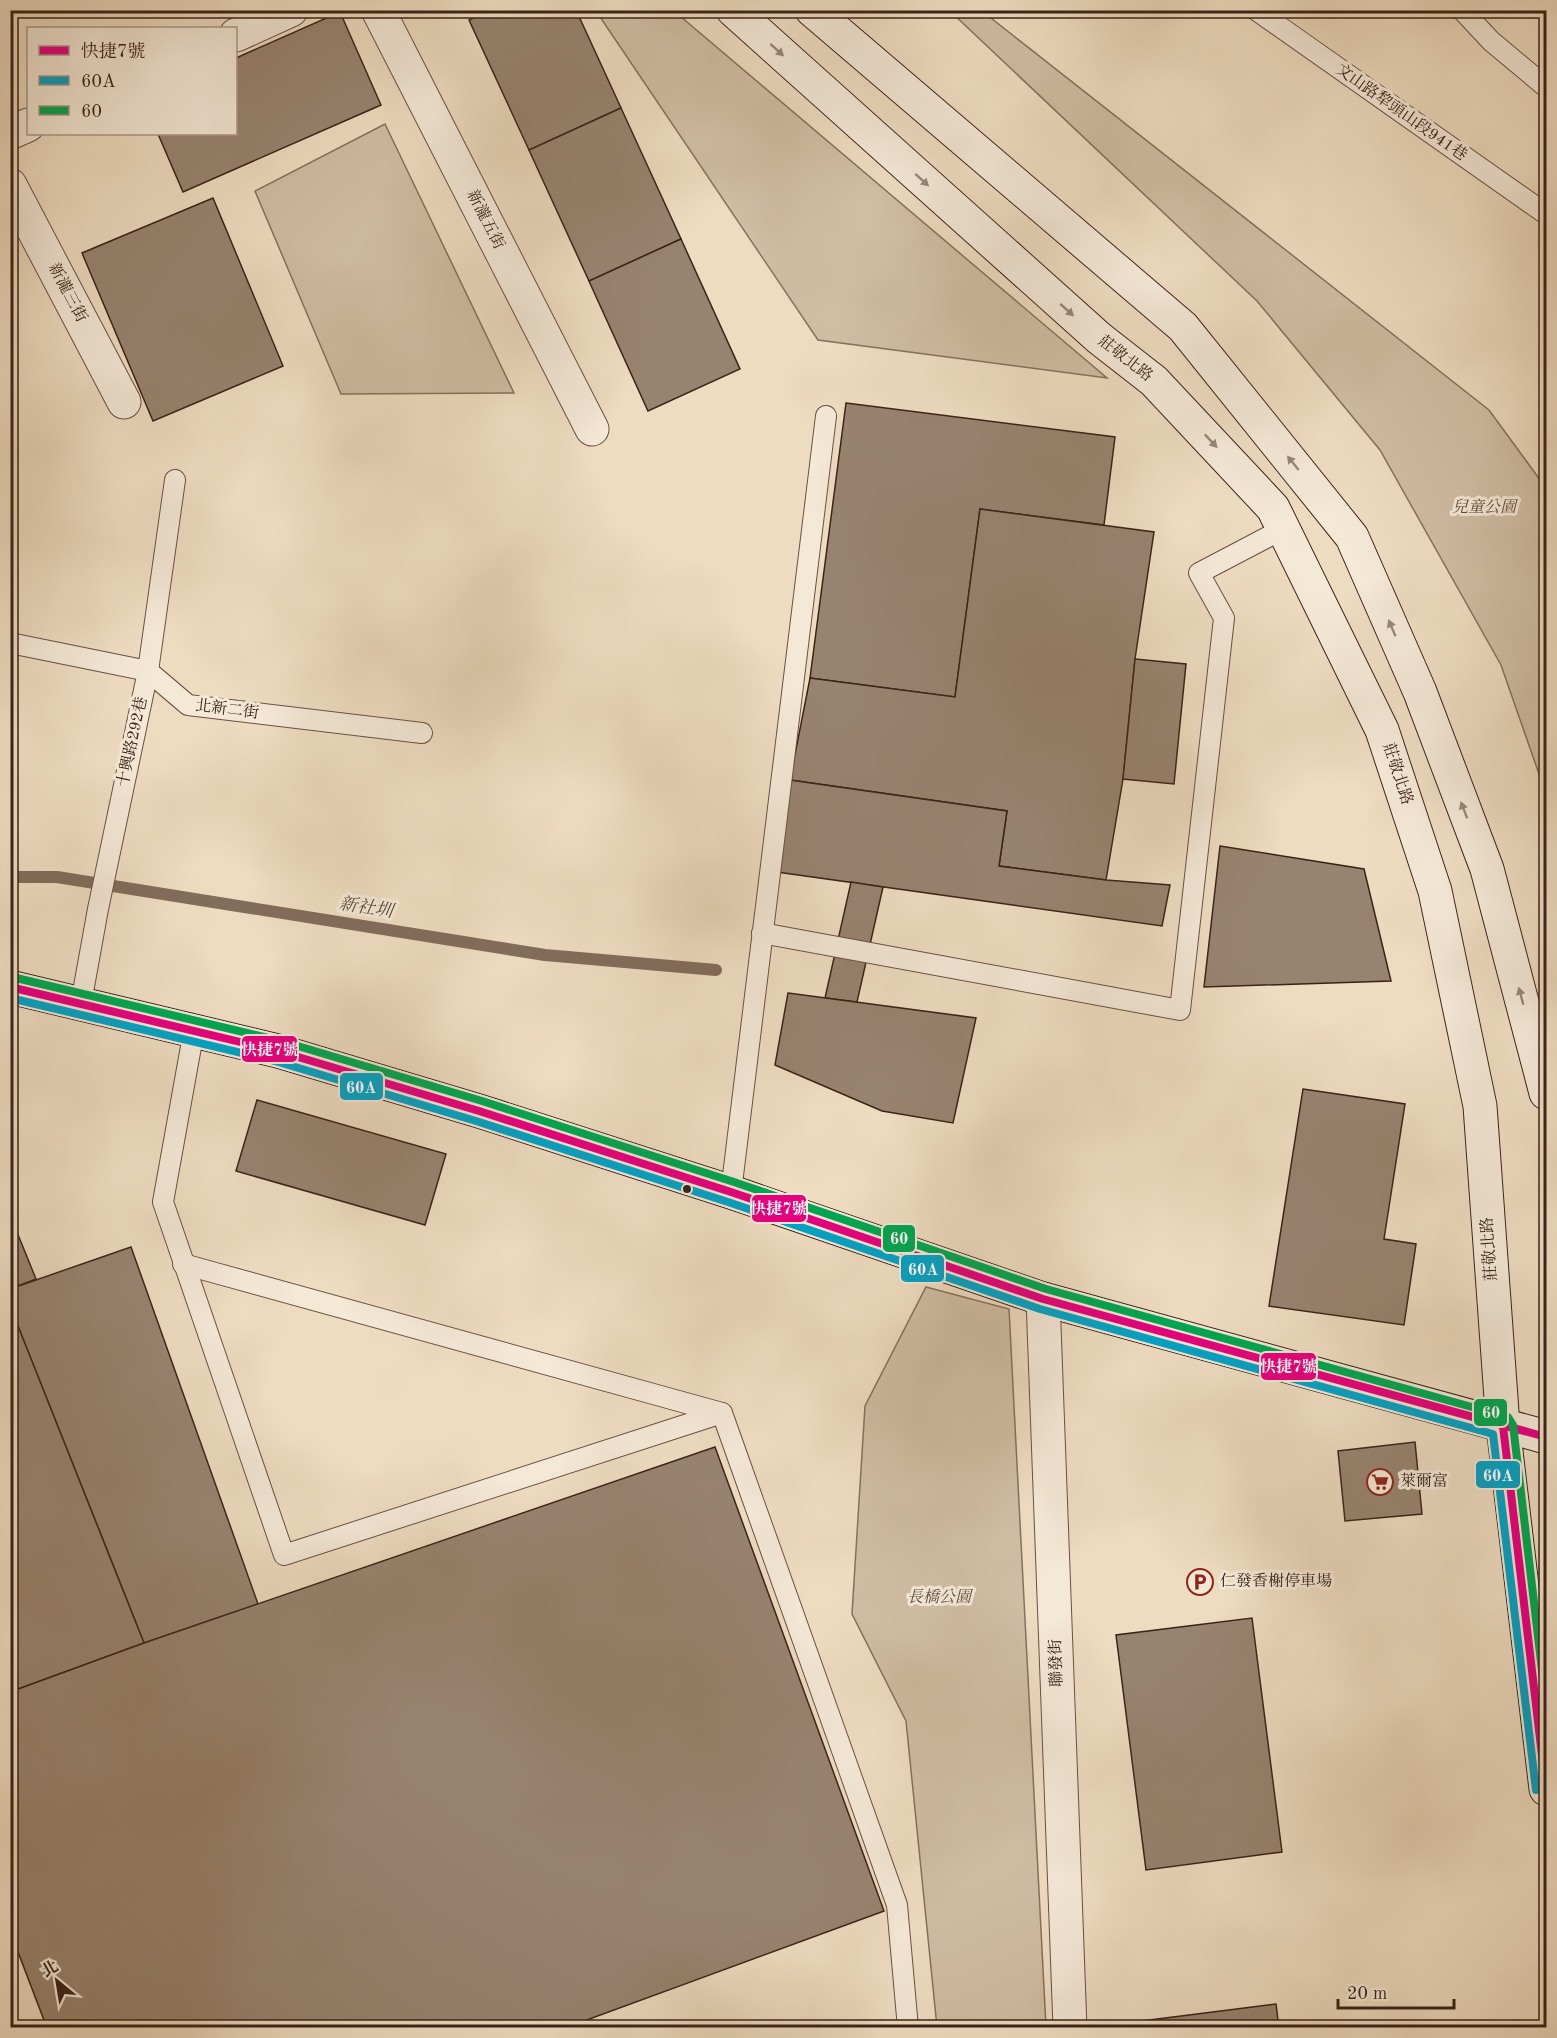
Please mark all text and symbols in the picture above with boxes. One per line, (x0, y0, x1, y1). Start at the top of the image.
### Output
legend (27, 27, 237, 135)
text: 快捷7號 (81, 41, 145, 61)
one-way arrow (769, 43, 784, 57)
street label: 文山路犂頭山段941巷 (1333, 60, 1471, 164)
text: 60A (81, 73, 116, 91)
text: 60 (81, 103, 102, 121)
one-way arrow (914, 173, 929, 186)
street label: 新瀧五街 (463, 187, 508, 252)
street label: 新瀧三街 (45, 260, 91, 325)
one-way arrow (1059, 303, 1074, 316)
street label: 莊敬北路 (1095, 331, 1156, 385)
one-way arrow (1203, 434, 1217, 448)
one-way arrow (1286, 455, 1299, 471)
park label: 兒童公園 (1452, 498, 1519, 516)
one-way arrow (1387, 619, 1397, 637)
street label: 十興路292巷 (114, 695, 150, 789)
street label: 北新二街 (194, 696, 260, 722)
street label: 莊敬北路 (1380, 740, 1416, 807)
one-way arrow (1459, 800, 1469, 818)
water label: 新社圳 (338, 893, 397, 922)
one-way arrow (1515, 987, 1525, 1005)
line badge: 快捷7號 (241, 1035, 298, 1063)
text: 快捷7號 (241, 1041, 299, 1059)
line badge: 60A (339, 1072, 384, 1101)
text: 60A (346, 1081, 376, 1097)
unlabelled marker (681, 1183, 693, 1195)
line badge: 快捷7號 (751, 1194, 807, 1223)
text: 快捷7號 (750, 1200, 808, 1218)
street label: 莊敬北路 (1478, 1217, 1500, 1282)
line badge: 60 (882, 1224, 916, 1253)
text: 60 (890, 1232, 908, 1248)
line badge: 60A (900, 1254, 945, 1283)
text: 60A (908, 1263, 938, 1279)
line badge: 快捷7號 (1260, 1352, 1317, 1381)
text: 快捷7號 (1260, 1358, 1318, 1376)
line badge: 60 (1473, 1398, 1508, 1427)
text: 60 (1482, 1406, 1500, 1422)
line badge: 60A (1475, 1460, 1521, 1489)
supermarket icon: 萊爾富 (1365, 1467, 1395, 1497)
text: 60A (1483, 1469, 1513, 1485)
place label: 萊爾富 (1400, 1472, 1448, 1490)
parking icon: 仁發香榭停車場 (1185, 1567, 1215, 1597)
place label: 仁發香榭停車場 (1220, 1572, 1332, 1590)
park label: 長橋公園 (907, 1588, 974, 1606)
street label: 聯發街 (1046, 1639, 1066, 1687)
north arrow (27, 1951, 87, 2011)
text: 北 (39, 1957, 61, 1981)
scale bar (1338, 1972, 1454, 2010)
text: 20 m (1347, 1985, 1387, 2003)

